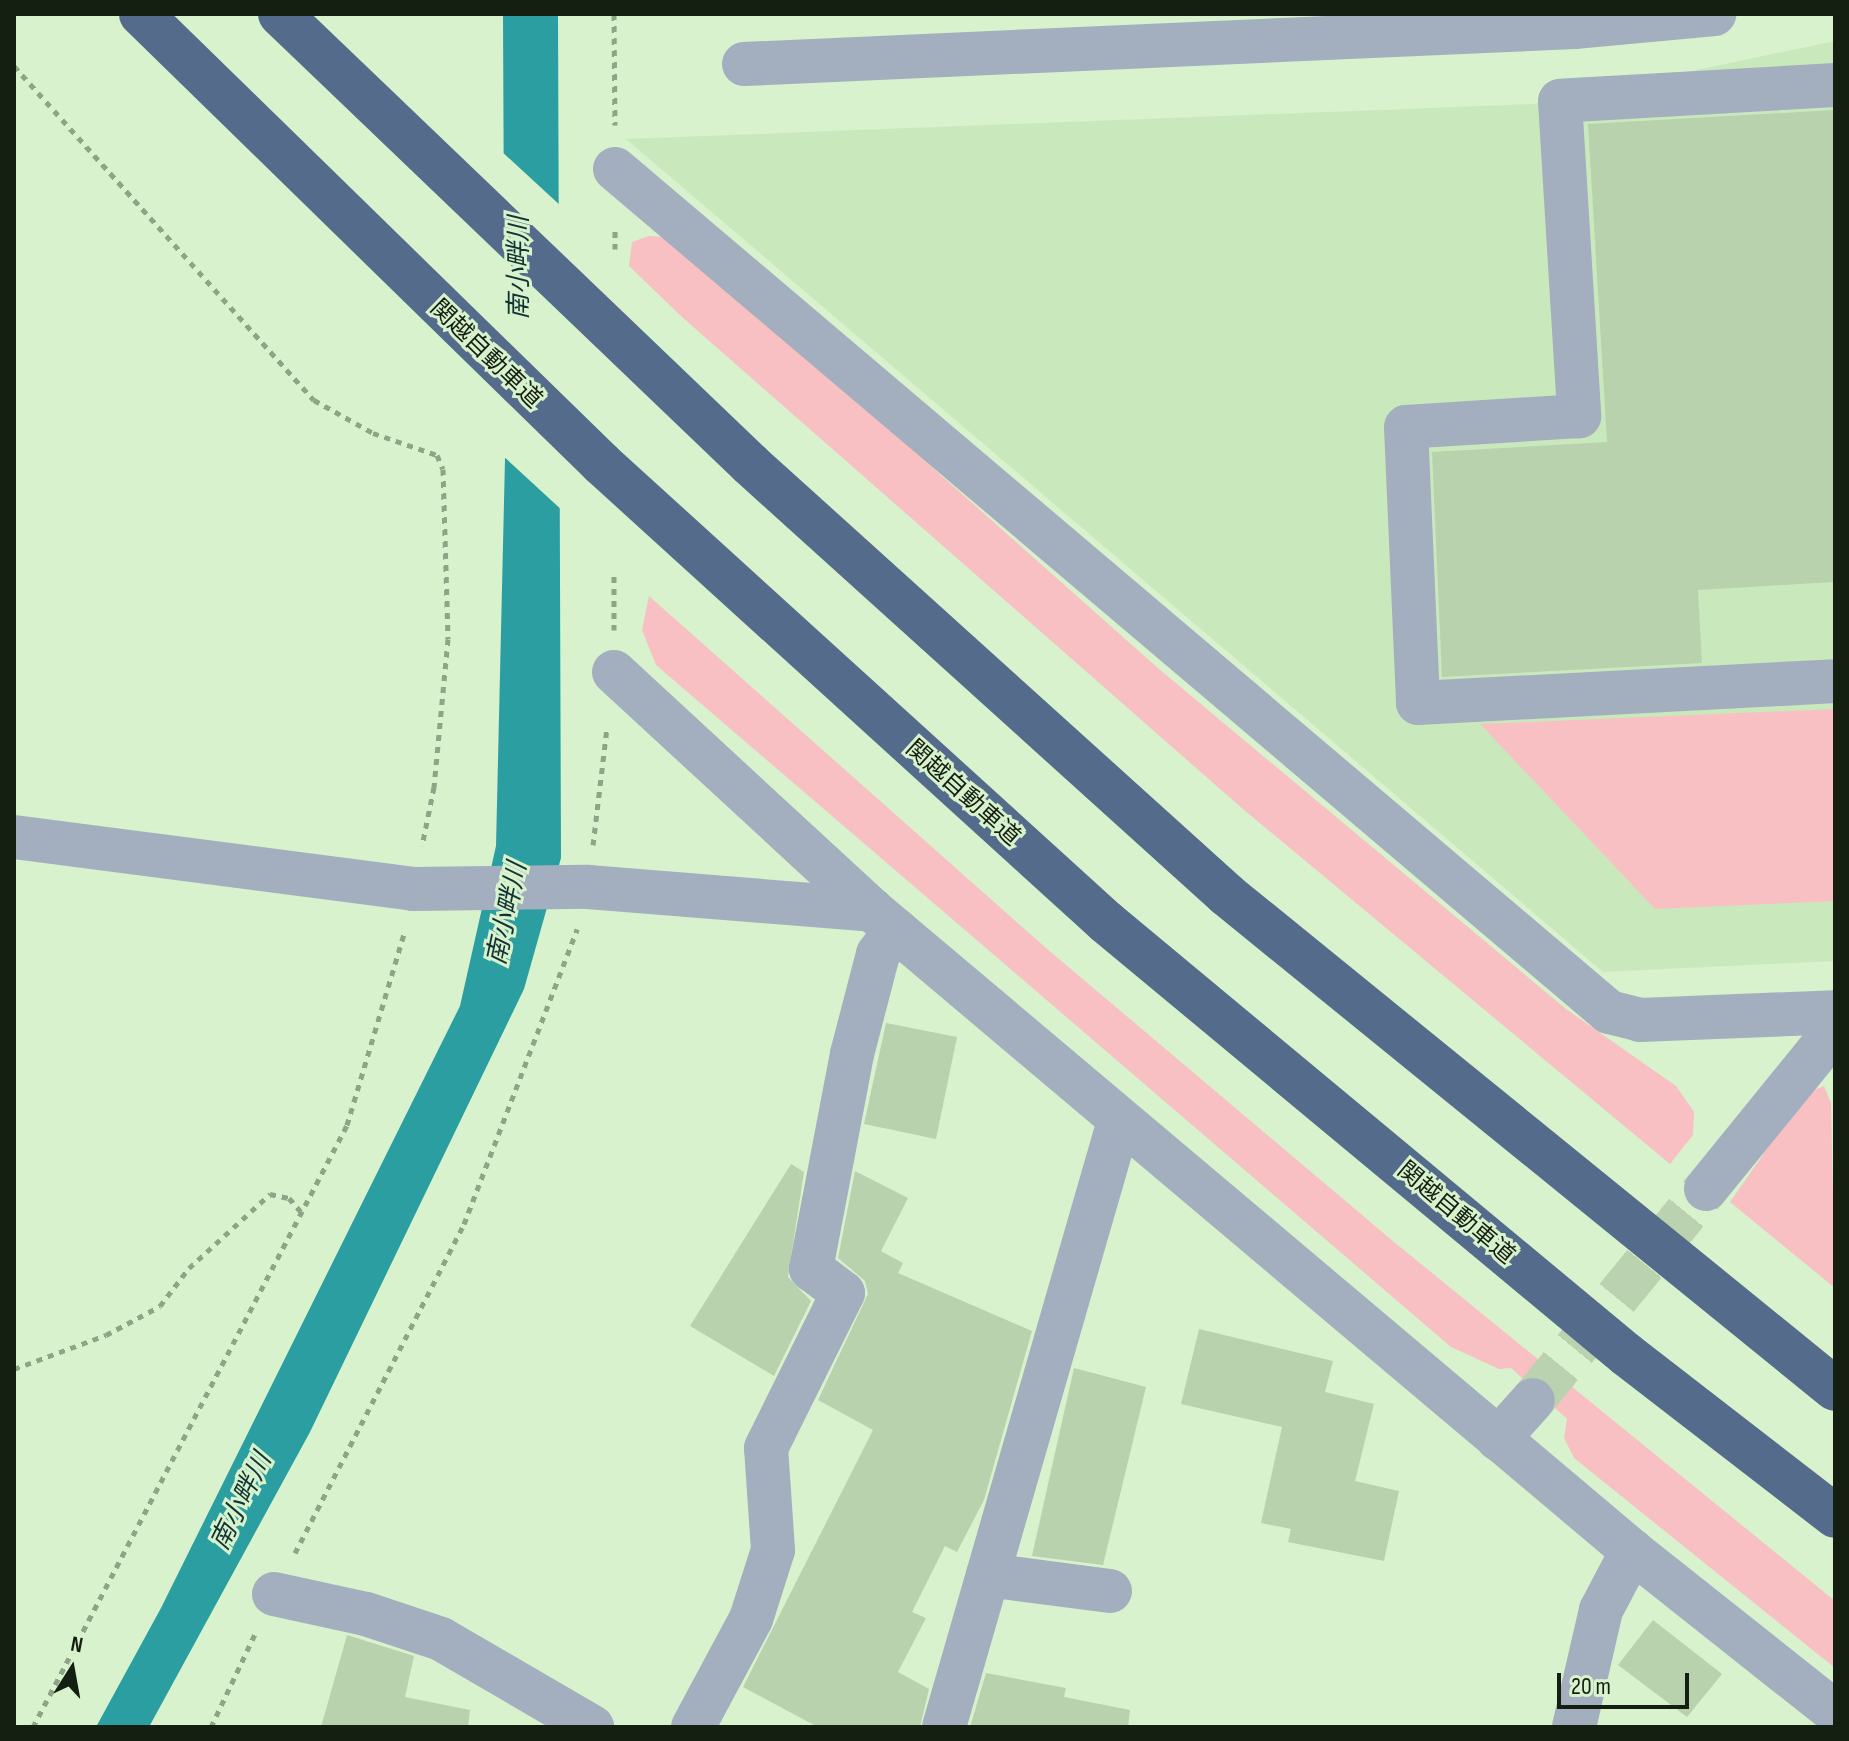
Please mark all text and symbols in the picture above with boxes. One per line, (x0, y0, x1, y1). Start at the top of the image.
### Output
water label: 南小畔川 (504, 216, 536, 320)
street label: 関越自動車道 (424, 294, 548, 414)
street label: 関越自動車道 (900, 734, 1026, 852)
water label: 南小畔川 (482, 860, 534, 968)
street label: 関越自動車道 (1392, 1156, 1520, 1270)
water label: 南小畔川 (205, 1448, 279, 1556)
north arrow (32, 1629, 112, 1709)
text: N (68, 1631, 85, 1659)
scale bar (1561, 1657, 1693, 1707)
text: 20 m (1571, 1672, 1611, 1701)

